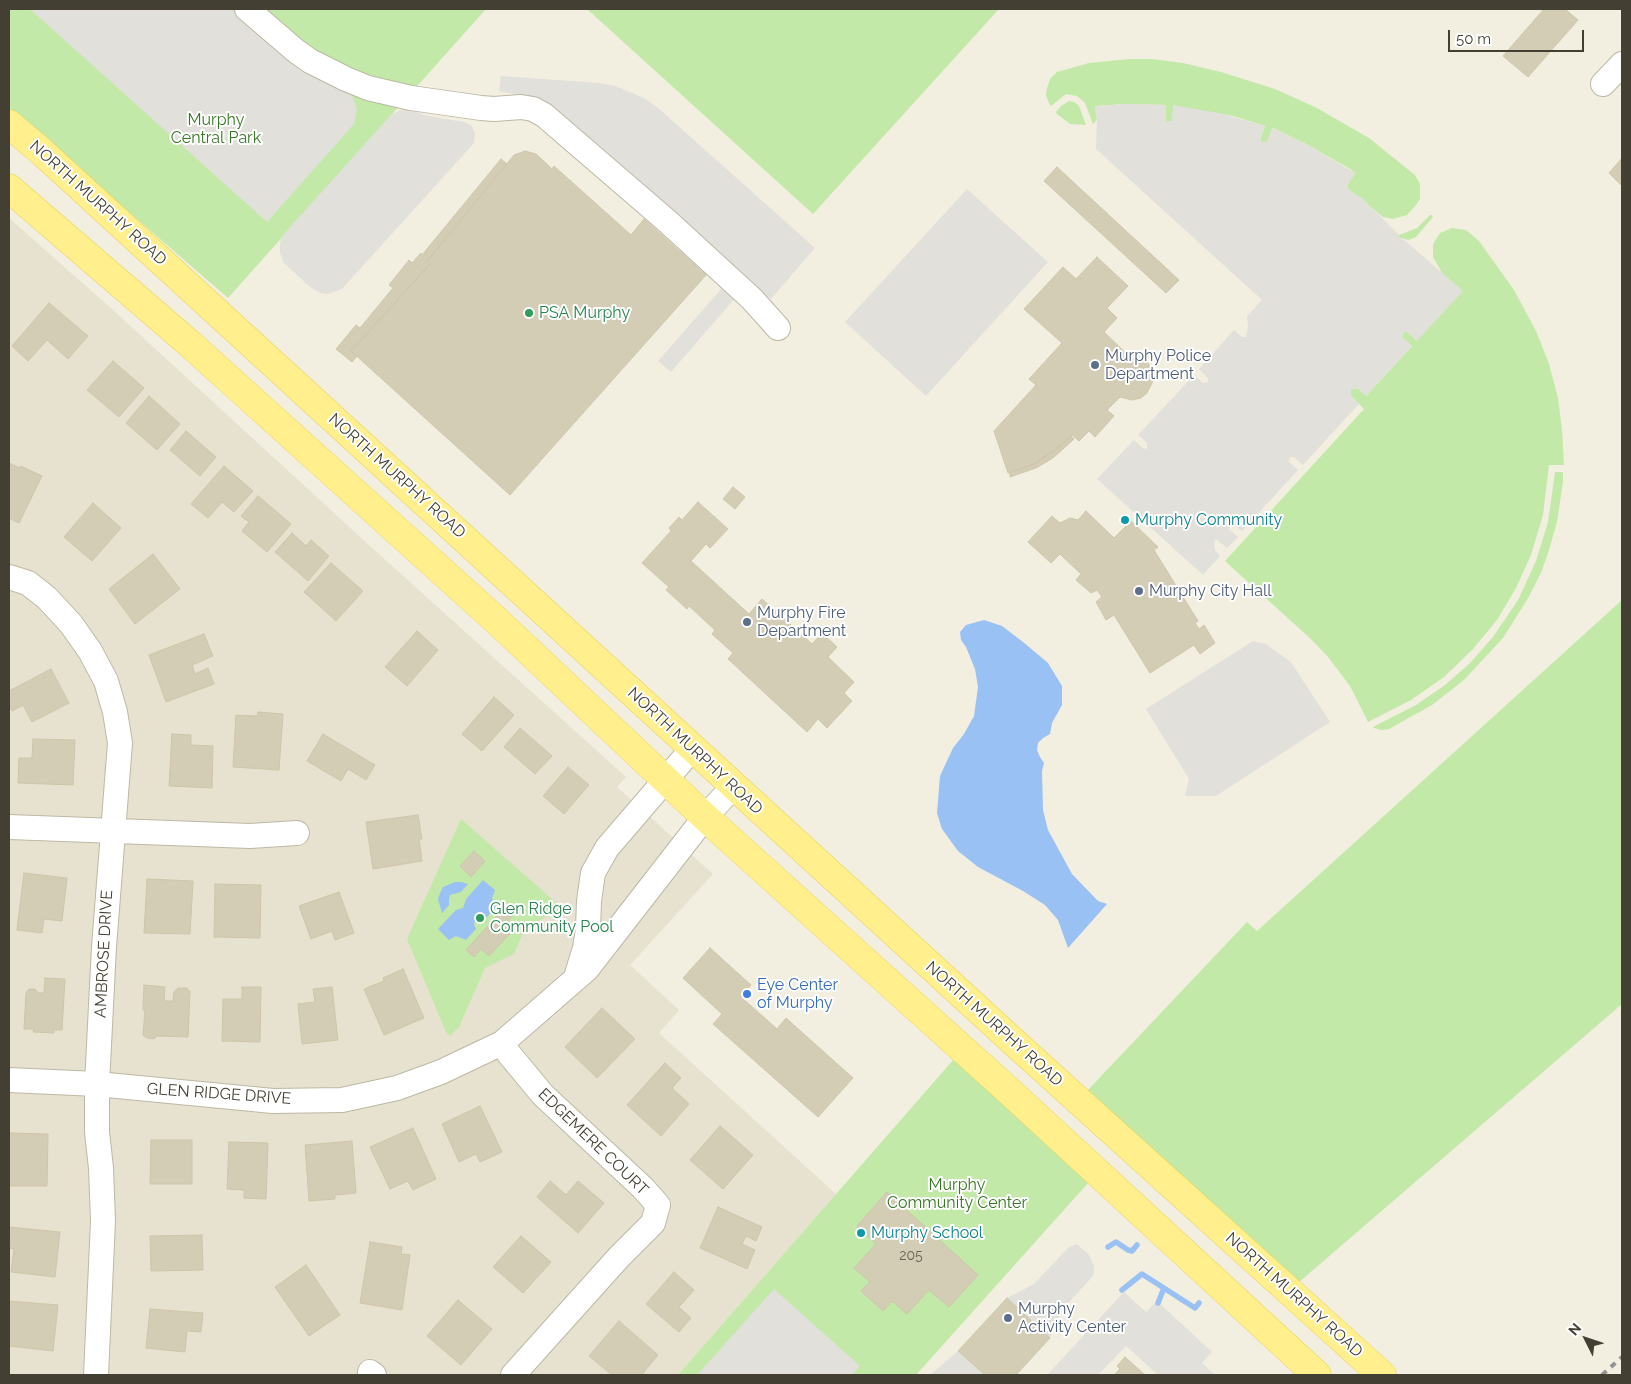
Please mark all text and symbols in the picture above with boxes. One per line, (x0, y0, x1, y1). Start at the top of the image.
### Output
scale bar (1451, 20, 1587, 52)
text: 50 m (1456, 30, 1491, 48)
park label: Murphy Central Park (171, 110, 261, 148)
street label: NORTH MURPHY ROAD (26, 136, 170, 270)
place label: PSA Murphy (539, 303, 630, 323)
marker: PSA Murphy (523, 307, 535, 319)
place label: Murphy Police Department (1105, 346, 1211, 384)
marker: Murphy Police Department (1089, 359, 1101, 371)
street label: NORTH MURPHY ROAD (325, 409, 469, 543)
place label: Murphy Community (1135, 510, 1282, 530)
marker: Murphy Community (1119, 514, 1131, 526)
place label: Murphy City Hall (1149, 581, 1272, 601)
marker: Murphy City Hall (1133, 585, 1145, 597)
place label: Murphy Fire Department (757, 603, 846, 641)
marker: Murphy Fire Department (741, 616, 753, 628)
street label: NORTH MURPHY ROAD (624, 683, 766, 819)
street label: AMBROSE DRIVE (91, 890, 117, 1018)
place label: Glen Ridge Community Pool (490, 899, 614, 937)
marker: Glen Ridge Community Pool (474, 912, 486, 924)
street label: NORTH MURPHY ROAD (922, 957, 1066, 1091)
place label: Eye Center of Murphy (757, 975, 838, 1013)
marker: Eye Center of Murphy (741, 988, 753, 1000)
street label: GLEN RIDGE DRIVE (146, 1079, 292, 1109)
street label: EDGEMERE COURT (534, 1085, 652, 1199)
park label: Murphy Community Center (887, 1175, 1027, 1213)
place label: Murphy School (871, 1223, 983, 1243)
marker: Murphy School (855, 1227, 867, 1239)
street label: NORTH MURPHY ROAD (1222, 1228, 1366, 1362)
house number: 205 (899, 1248, 923, 1264)
place label: Murphy Activity Center (1018, 1299, 1126, 1337)
marker: Murphy Activity Center (1002, 1312, 1014, 1324)
north arrow (1561, 1314, 1611, 1364)
text: N (1565, 1320, 1584, 1338)

